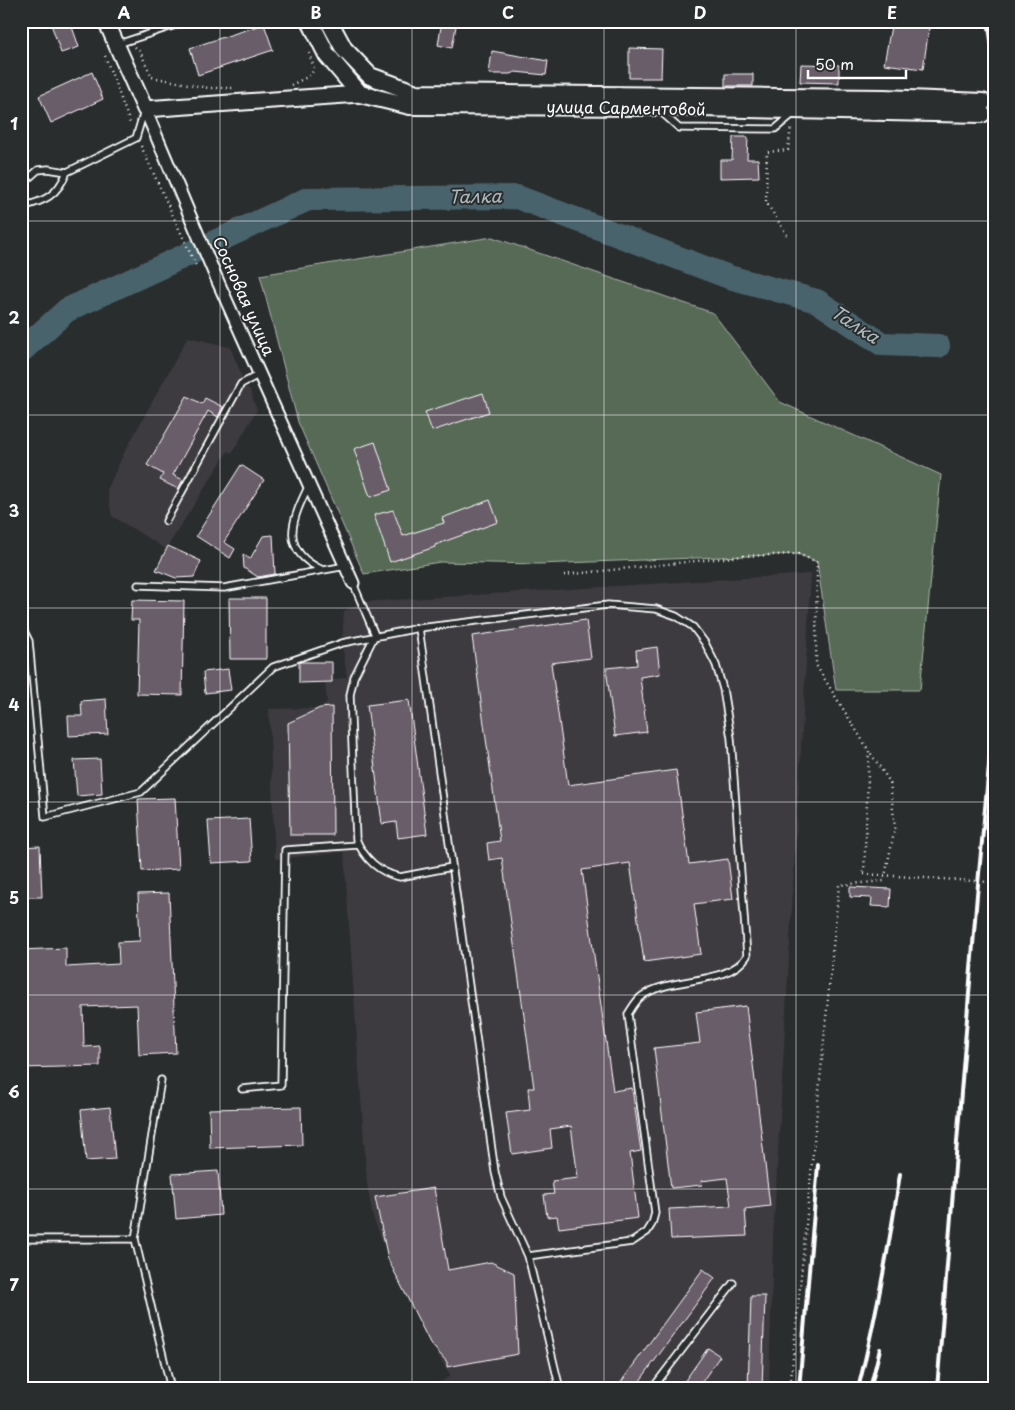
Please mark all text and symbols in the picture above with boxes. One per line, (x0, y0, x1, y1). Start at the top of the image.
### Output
text: A (118, 0, 131, 24)
text: B (311, 0, 322, 24)
text: C (502, 0, 514, 24)
text: D (694, 0, 706, 24)
text: E (887, 0, 897, 24)
scale bar (808, 48, 905, 80)
text: 50 m (815, 52, 854, 75)
street label: улица Сарментовой (546, 94, 706, 120)
text: 1 (10, 111, 18, 135)
water label: Талка (448, 182, 502, 209)
street label: Сосновая улица (208, 232, 282, 359)
water label: Талка (826, 298, 886, 350)
text: 2 (8, 305, 20, 329)
text: 3 (9, 498, 19, 522)
text: 4 (9, 692, 20, 716)
text: 5 (9, 885, 19, 909)
text: 6 (8, 1079, 20, 1103)
text: 7 (9, 1272, 19, 1296)

